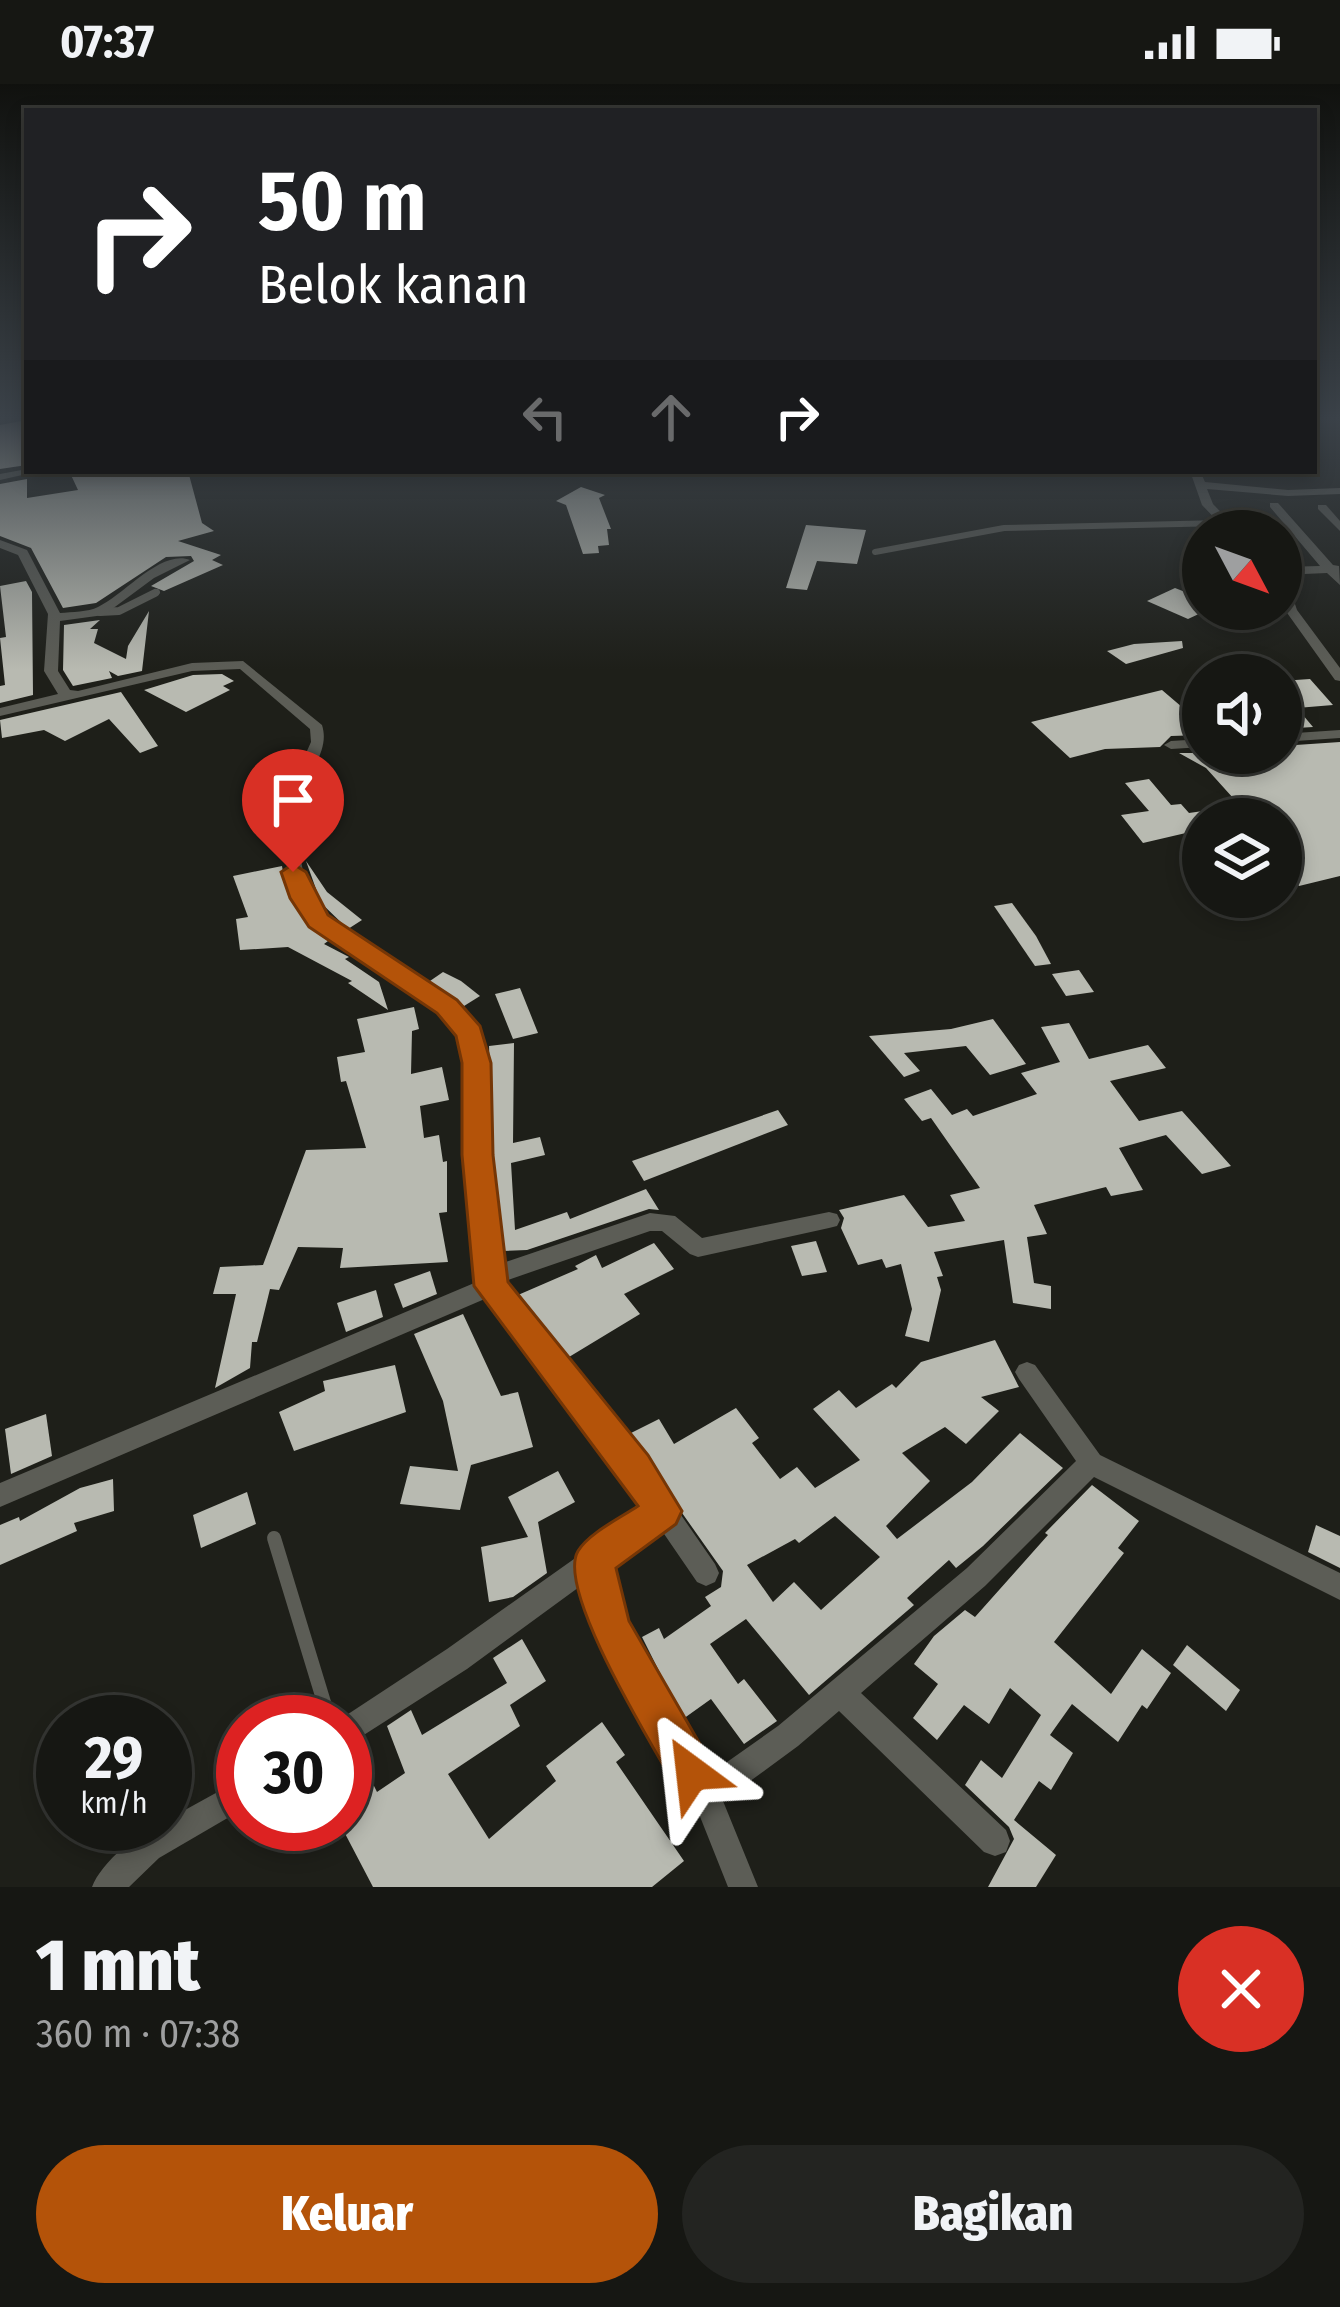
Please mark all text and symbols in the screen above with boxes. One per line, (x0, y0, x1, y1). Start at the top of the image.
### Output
text: 07:37 (60, 15, 154, 69)
text: 50 m (258, 151, 427, 252)
icon: right (60, 156, 216, 312)
text: Belok kanan (258, 253, 529, 317)
icon: left (512, 384, 578, 450)
icon: ahead (638, 384, 704, 450)
icon: right (764, 384, 830, 450)
north arrow (1182, 510, 1302, 630)
map controls (1182, 510, 1302, 918)
button: sound (1182, 654, 1302, 774)
pin (242, 749, 344, 872)
icon: arrive (260, 767, 326, 833)
button: layers (1182, 798, 1302, 918)
speed limit sign: 30 (216, 1695, 372, 1851)
position arrow (629, 1710, 755, 1836)
text: 29 (85, 1722, 143, 1794)
text: km/h (81, 1785, 147, 1821)
text: 1 mnt (36, 1923, 200, 2009)
button: close (1178, 1926, 1304, 2052)
text: 360 m · 07:38 (36, 2011, 240, 2057)
button: Keluar (36, 2145, 658, 2283)
button: Bagikan (682, 2145, 1304, 2283)

